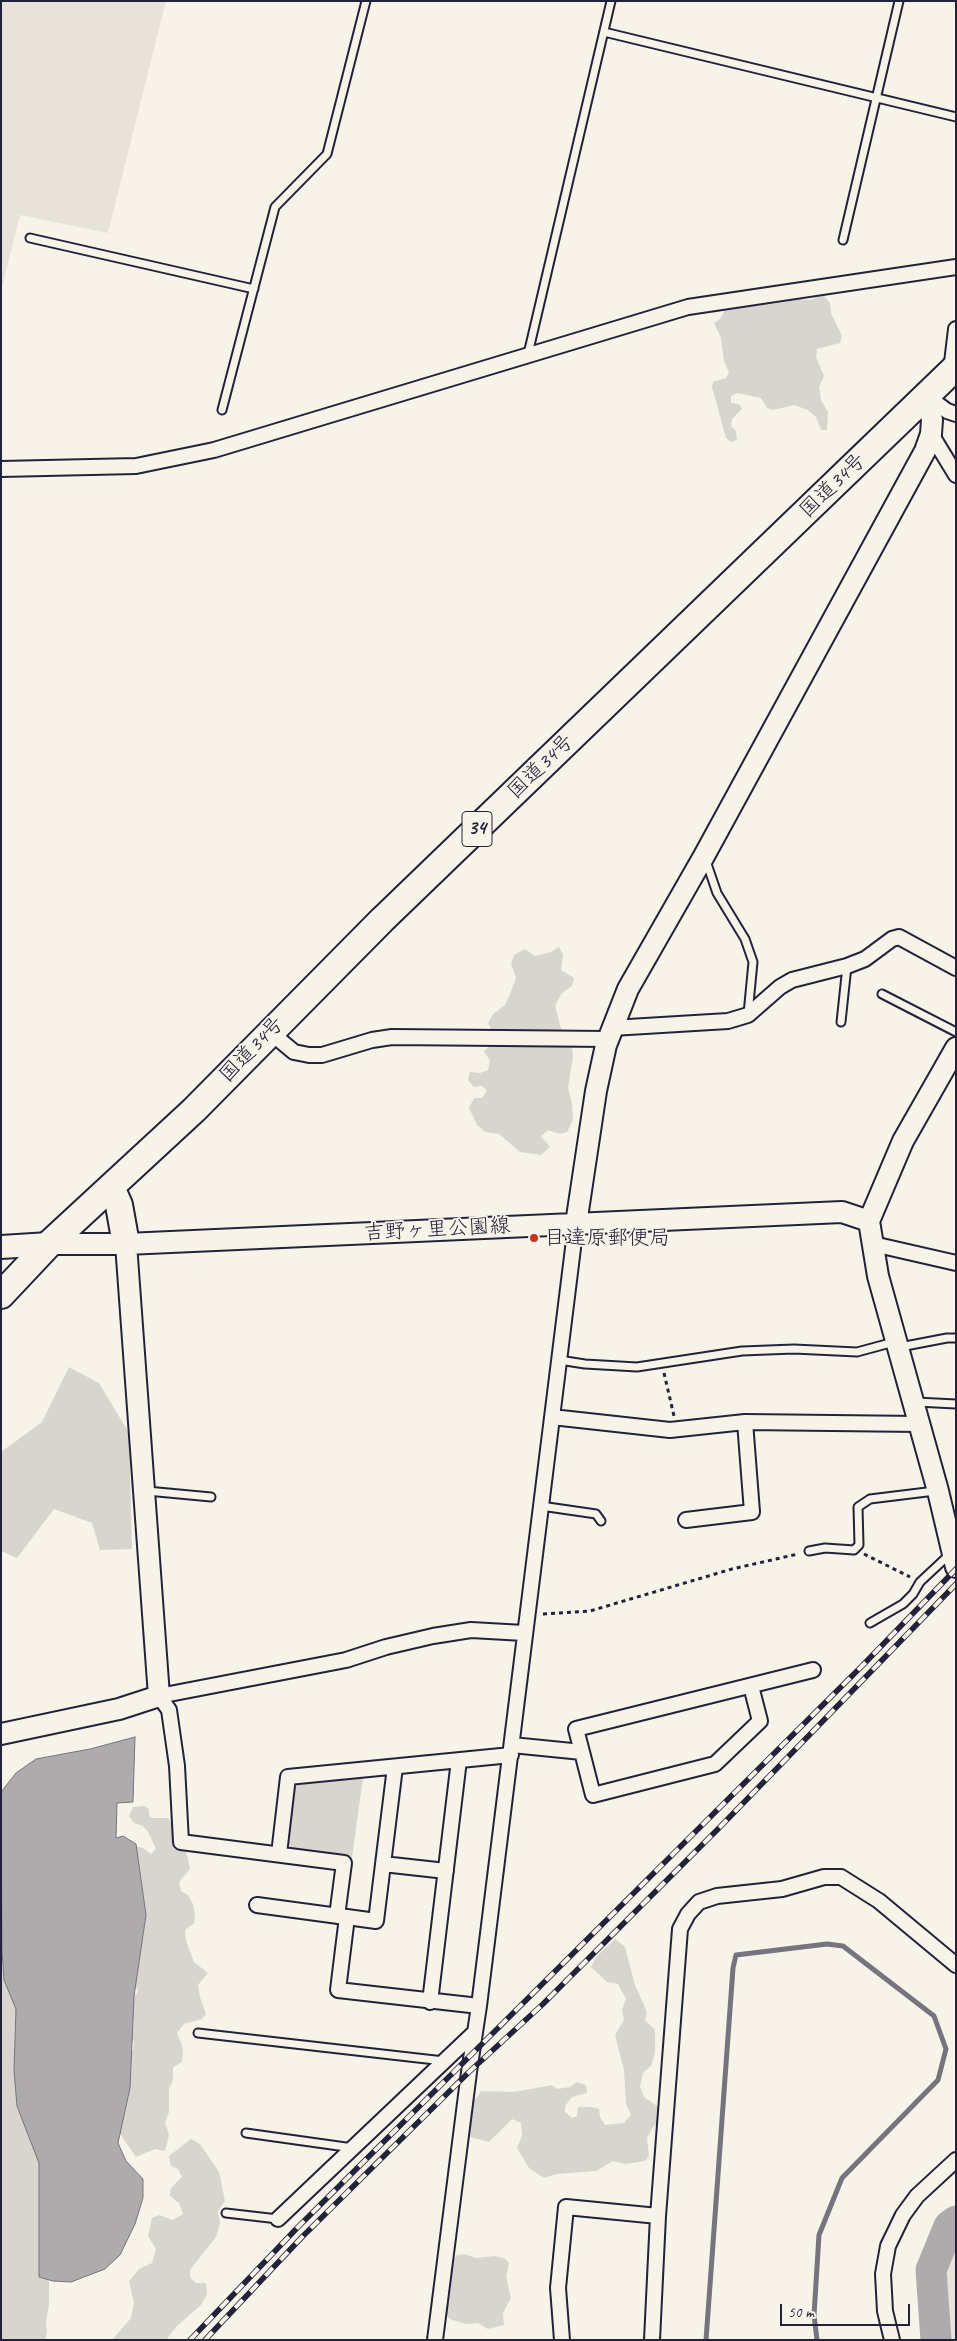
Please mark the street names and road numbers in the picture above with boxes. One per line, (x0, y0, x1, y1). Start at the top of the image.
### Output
street label: 国道34号 (795, 448, 871, 524)
street label: 国道34号 (503, 729, 579, 805)
road number: 34 (462, 812, 492, 846)
street label: 国道34号 (214, 1012, 290, 1088)
street label: 吉野ヶ里公園線 (363, 1214, 511, 1246)

